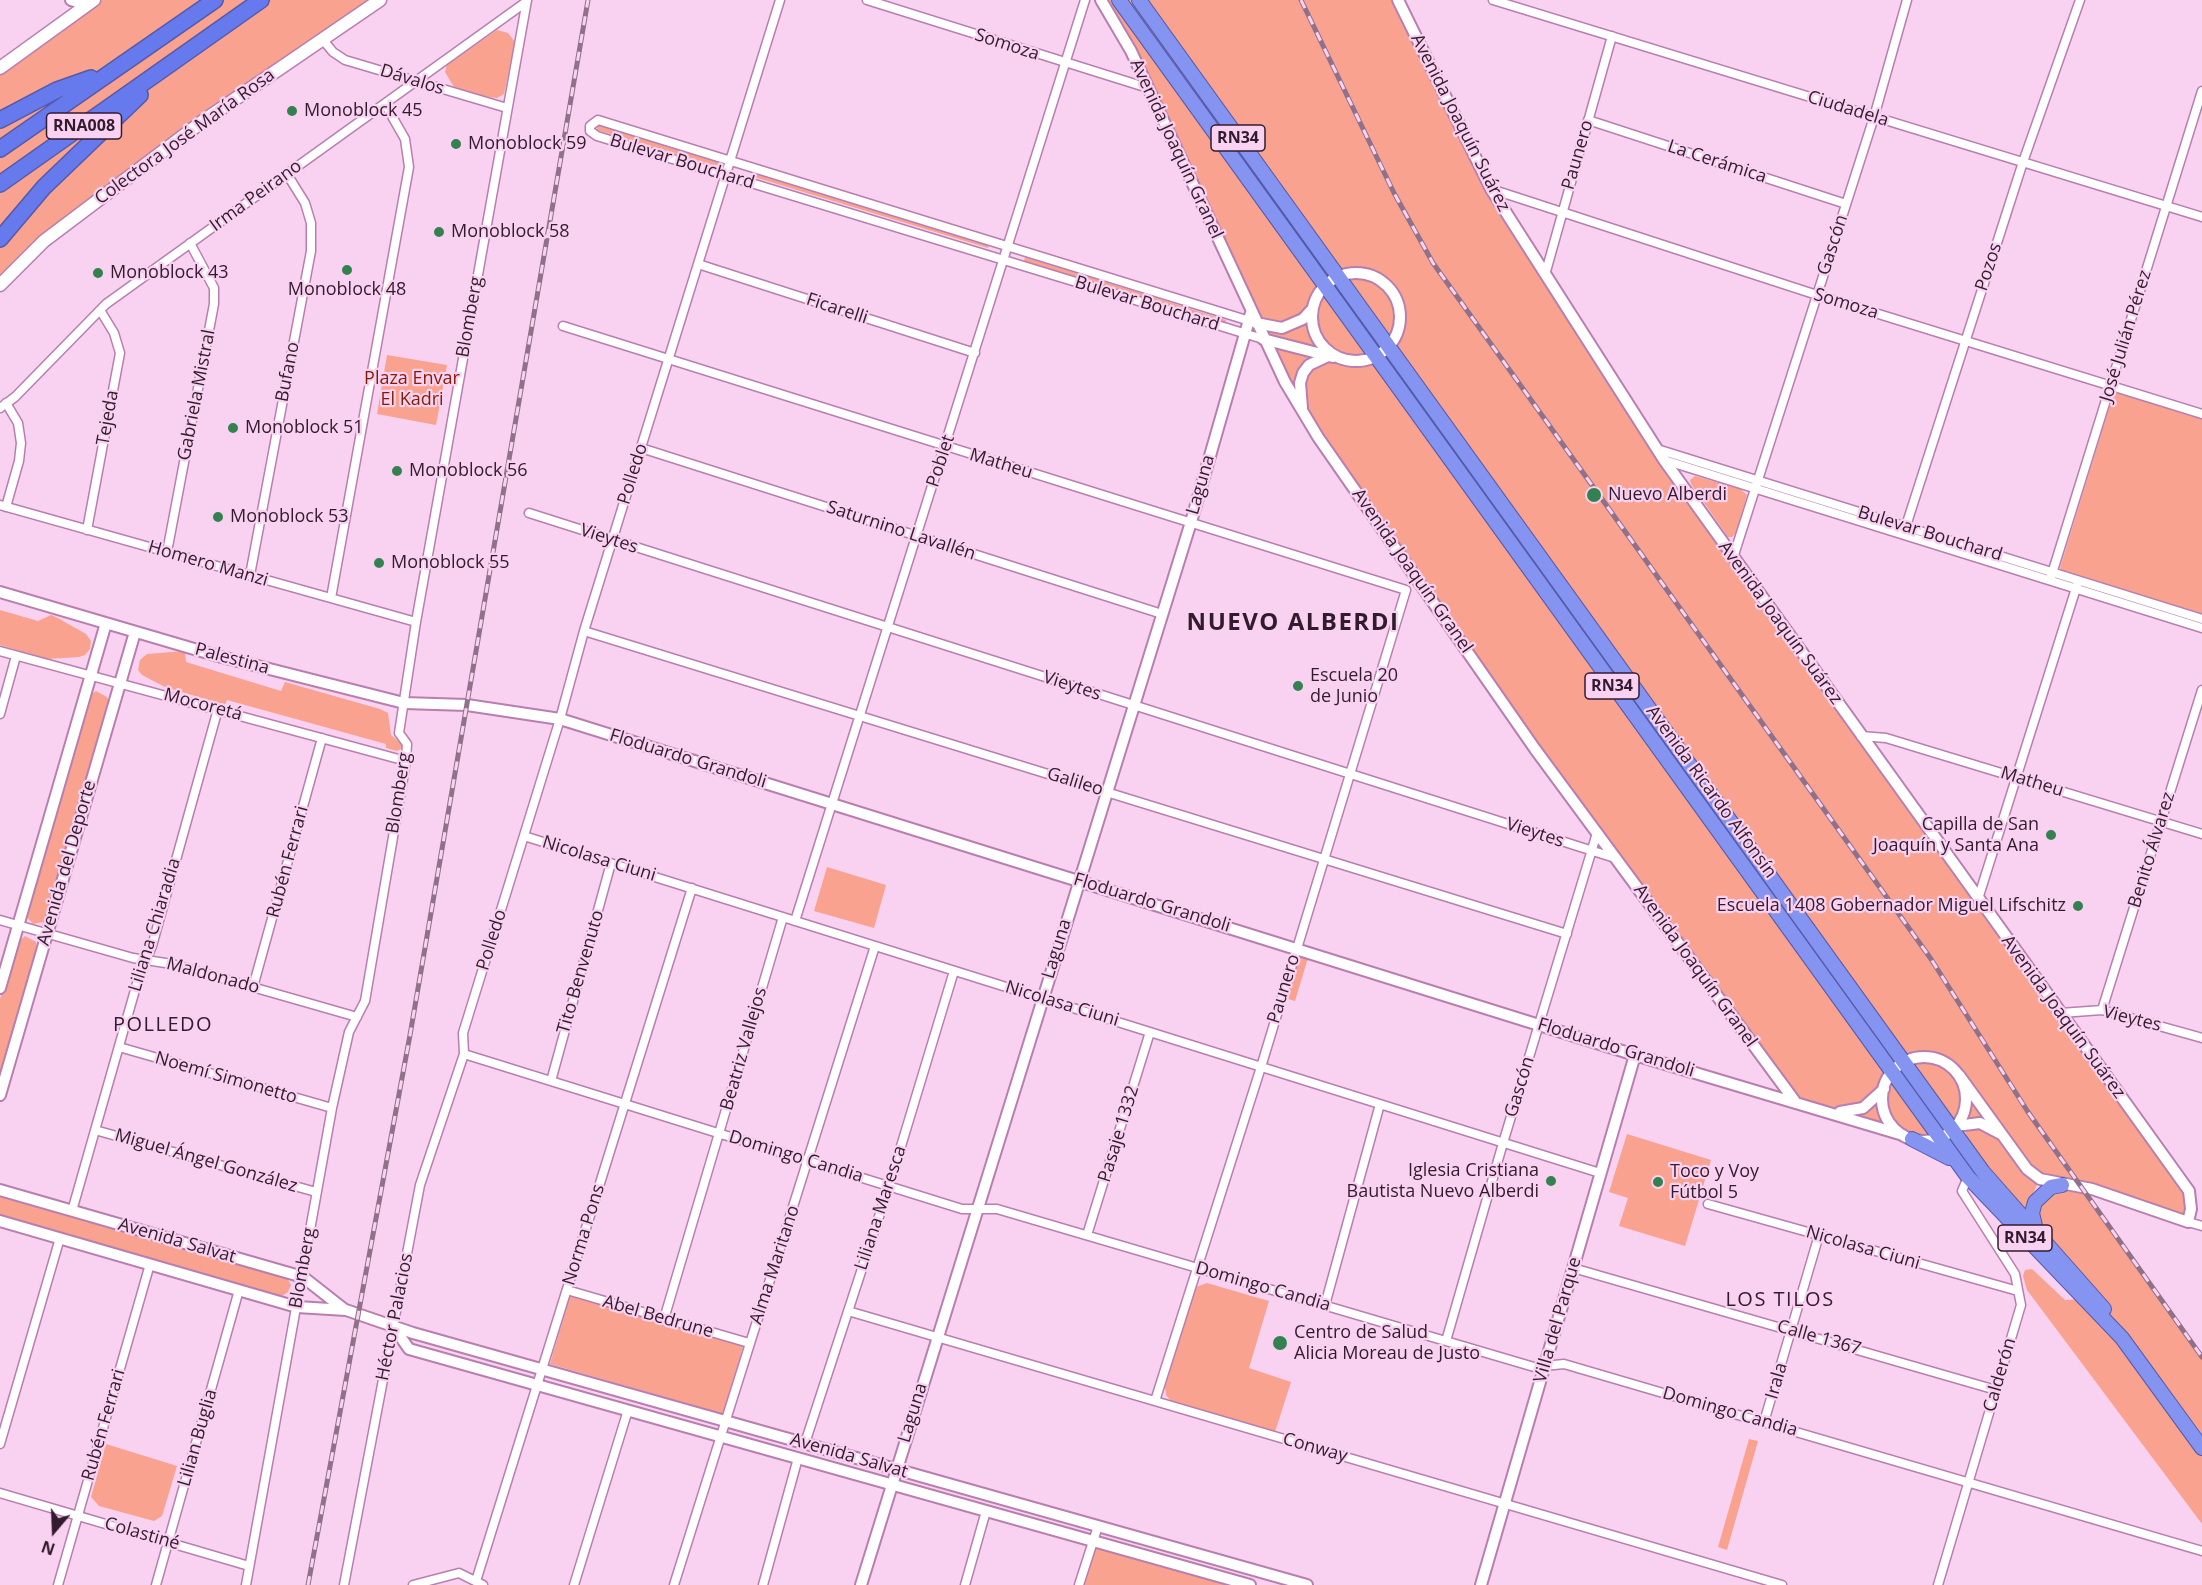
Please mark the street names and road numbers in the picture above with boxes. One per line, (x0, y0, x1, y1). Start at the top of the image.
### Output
street label: Somoza (972, 24, 1042, 66)
street label: Avenida Joaquín Suárez (1406, 31, 1514, 215)
street label: Avenida Joaquín Granel (1125, 56, 1227, 242)
street label: Dávalos (377, 60, 447, 100)
street label: Colectora José María Rosa (91, 64, 279, 210)
street label: Ciudadela (1805, 86, 1891, 132)
road number: RNA008 (46, 113, 122, 139)
street label: Paunero (1558, 118, 1598, 192)
road number: RN34 (1211, 125, 1265, 151)
street label: Bulevar Bouchard (607, 130, 757, 194)
street label: La Cerámica (1665, 136, 1769, 188)
street label: Irma Peirano (206, 155, 306, 237)
street label: Gascón (1813, 212, 1853, 278)
street label: Pozos (1971, 240, 2007, 294)
street label: José Julián Pérez (2096, 268, 2156, 404)
street label: Bulevar Bouchard (1072, 272, 1222, 336)
street label: Blomberg (452, 275, 488, 359)
street label: Somoza (1811, 284, 1881, 324)
street label: Ficarelli (803, 289, 871, 329)
street label: Gabriela Mistral (174, 328, 220, 462)
street label: Bufano (272, 340, 304, 404)
street label: Tejeda (93, 389, 123, 447)
street label: Poblet (922, 432, 960, 490)
street label: Polledo (614, 441, 652, 507)
street label: Matheu (967, 444, 1035, 484)
street label: Laguna (1182, 453, 1220, 517)
street label: Avenida Joaquín Granel (1347, 485, 1477, 657)
street label: Saturnino Lavallén (824, 497, 978, 565)
street label: Bulevar Bouchard (1855, 502, 2005, 566)
street label: Vieytes (577, 520, 641, 558)
street label: Homero Manzi (145, 537, 271, 591)
street label: Avenida Joaquín Suárez (1714, 537, 1846, 709)
street label: Palestina (192, 639, 272, 679)
street label: Vieytes (1040, 667, 1104, 705)
road number: RN34 (1585, 673, 1639, 699)
street label: Mocoretá (161, 684, 245, 726)
street label: Avenida Ricardo Alfonsín (1641, 702, 1781, 882)
street label: Floduardo Grandoli (607, 725, 769, 793)
street label: Blomberg (382, 751, 416, 835)
street label: Matheu (1998, 762, 2066, 802)
street label: Galileo (1044, 763, 1106, 801)
street label: Avenida del Deporte (33, 778, 101, 948)
street label: Benito Álvarez (2124, 789, 2180, 911)
street label: Rubén Ferrari (263, 804, 313, 920)
street label: Vieytes (1503, 814, 1567, 852)
street label: Nicolasa Ciuni (539, 831, 659, 887)
street label: Liliana Chiaradia (124, 856, 186, 994)
street label: Floduardo Grandoli (1071, 869, 1233, 937)
street label: Avenida Joaquín Granel (1629, 880, 1761, 1052)
street label: Polledo (473, 907, 511, 973)
street label: Tito Benvenuto (553, 908, 609, 1036)
street label: Laguna (1038, 917, 1076, 981)
street label: Avenida Joaquín Suárez (1997, 931, 2129, 1103)
street label: Paunero (1263, 952, 1305, 1026)
street label: Maldonado (164, 953, 262, 999)
street label: Nicolasa Ciuni (1002, 976, 1122, 1032)
street label: Beatriz Vallejos (716, 985, 772, 1113)
street label: Vieytes (2101, 1001, 2163, 1037)
street label: Floduardo Grandoli (1535, 1014, 1697, 1082)
street label: Noemí Simonetto (152, 1047, 300, 1109)
street label: Gascón (1501, 1054, 1539, 1120)
street label: Pasaje 1332 (1094, 1083, 1144, 1185)
street label: Miguel Ángel González (112, 1125, 300, 1197)
street label: Domingo Candia (726, 1126, 866, 1188)
street label: Liliana Maresca (851, 1143, 911, 1273)
street label: Norma Pons (558, 1182, 610, 1288)
street label: Alma Maritano (746, 1203, 804, 1327)
street label: Avenida Salvat (116, 1214, 238, 1268)
street label: Nicolasa Ciuni (1803, 1221, 1923, 1275)
road number: RN34 (1998, 1225, 2052, 1251)
street label: Blomberg (285, 1226, 321, 1310)
street label: Héctor Palacios (372, 1252, 418, 1382)
street label: Villa del Parque (1530, 1255, 1586, 1385)
street label: Domingo Candia (1193, 1257, 1333, 1317)
street label: Abel Bedrune (600, 1291, 716, 1343)
street label: Calle 1367 (1775, 1316, 1863, 1360)
street label: Calderón (1979, 1335, 2021, 1415)
street label: Irala (1762, 1360, 1792, 1402)
street label: Rubén Ferrari (78, 1367, 130, 1483)
street label: Laguna (894, 1381, 932, 1445)
street label: Domingo Candia (1660, 1382, 1800, 1442)
street label: Lilian Buglia (174, 1387, 222, 1489)
street label: Conway (1280, 1428, 1350, 1468)
street label: Avenida Salvat (788, 1429, 910, 1483)
street label: Colastiné (102, 1513, 182, 1555)

